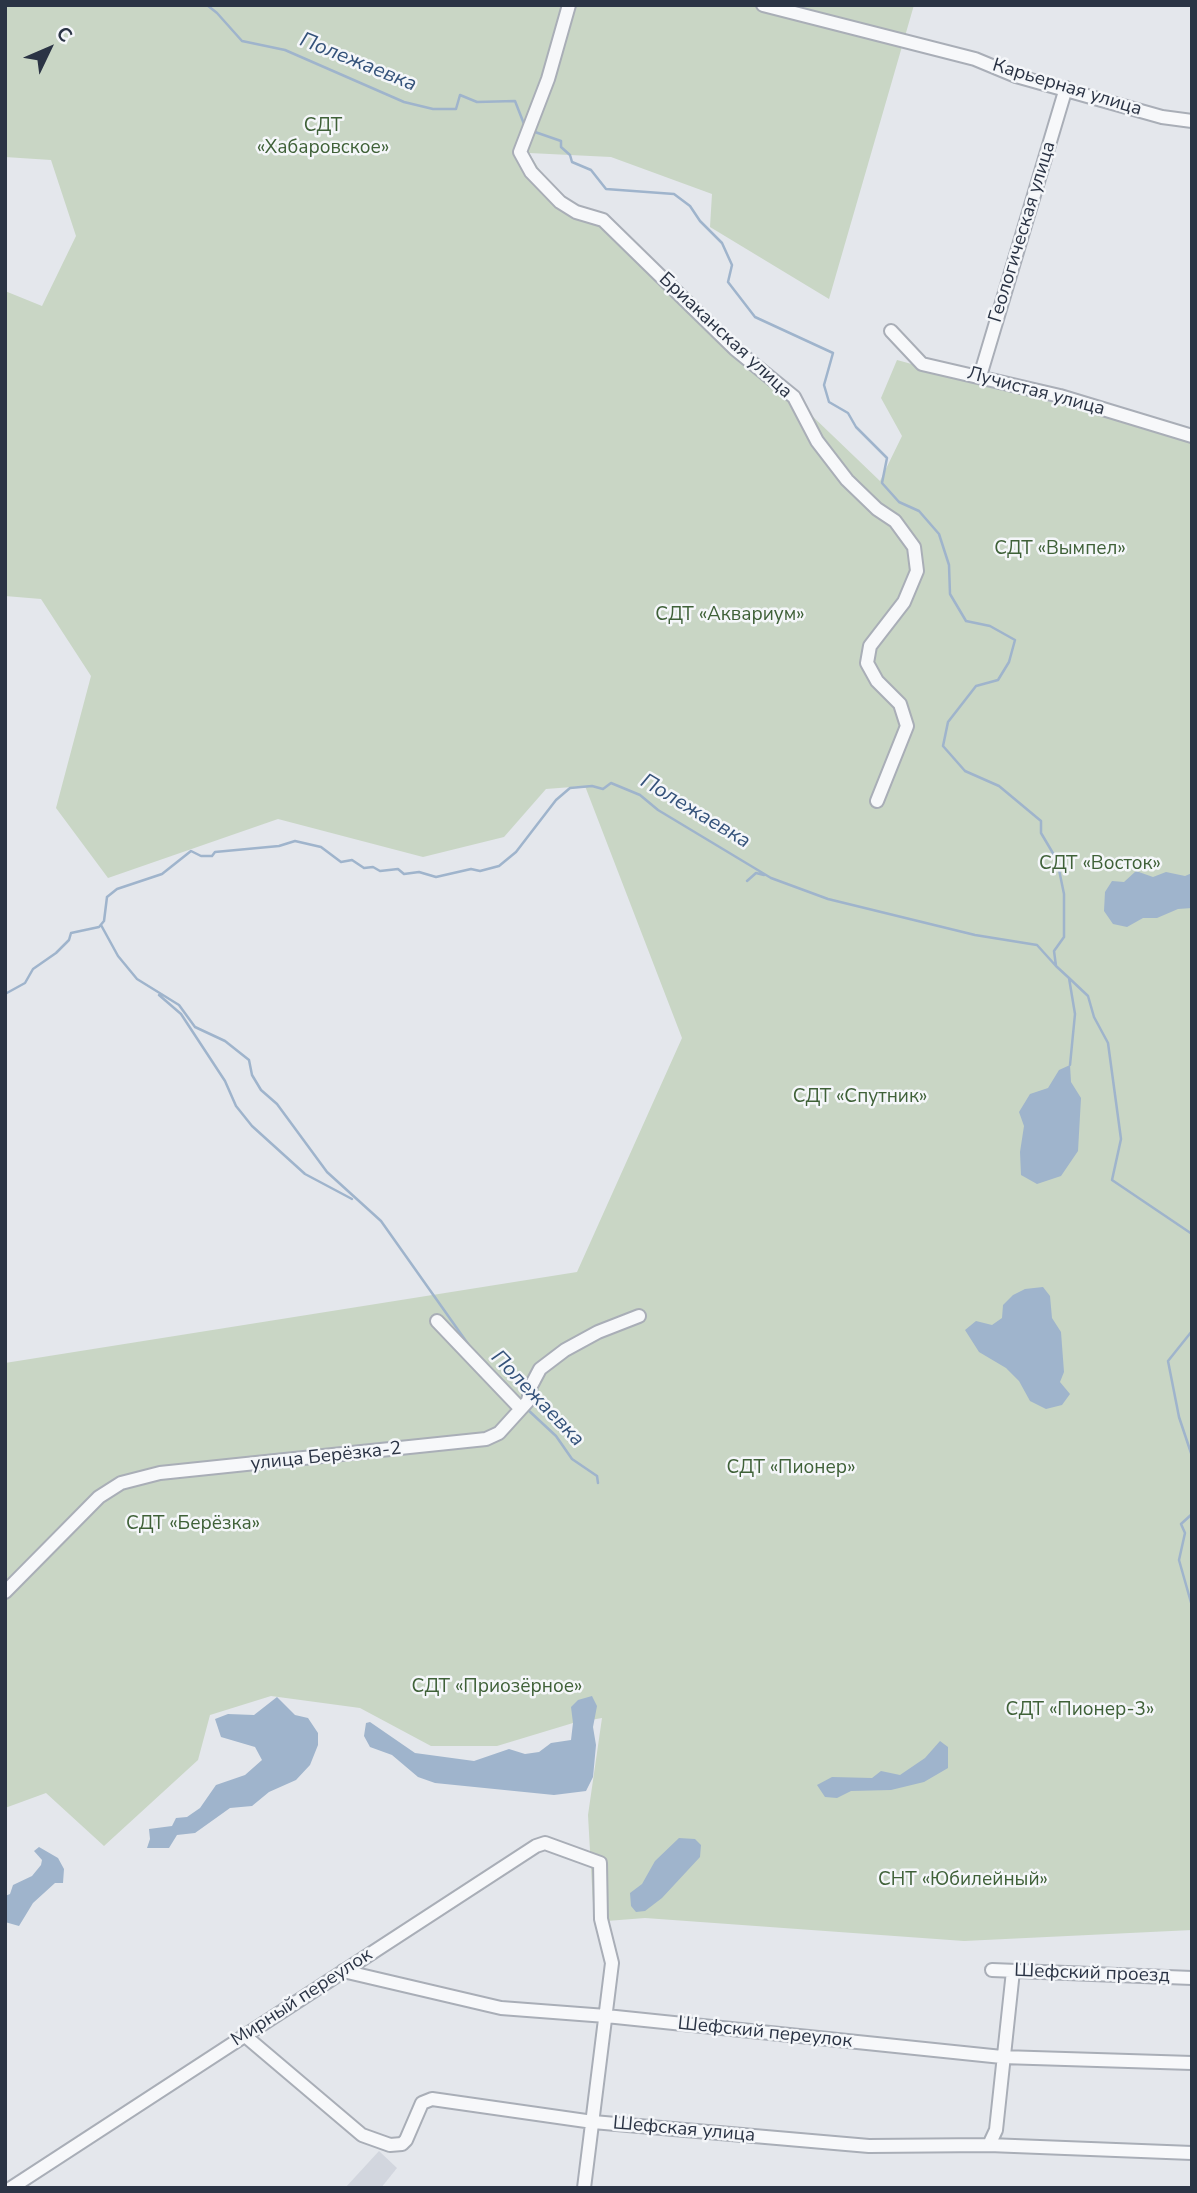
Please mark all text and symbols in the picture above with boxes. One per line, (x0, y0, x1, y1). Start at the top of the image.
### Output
north arrow (14, 14, 84, 84)
text: С (50, 21, 78, 48)
water label: Полежаевка (296, 28, 420, 98)
street label: Карьерная улица (990, 54, 1144, 122)
park label: СДТ «Хабаровское» (257, 115, 389, 159)
street label: Геологическая улица (985, 139, 1061, 325)
street label: Бриаканская улица (654, 268, 796, 404)
street label: Лучистая улица (965, 363, 1107, 421)
park label: СДТ «Вымпел» (994, 538, 1126, 560)
park label: СДТ «Аквариум» (655, 604, 805, 626)
water label: Полежаевка (635, 769, 755, 855)
park label: СДТ «Восток» (1039, 853, 1161, 875)
park label: СДТ «Спутник» (793, 1086, 927, 1108)
water label: Полежаевка (485, 1346, 589, 1452)
street label: улица Берёзка-2 (250, 1438, 402, 1476)
park label: СДТ «Пионер» (726, 1457, 856, 1479)
park label: СДТ «Берёзка» (126, 1513, 260, 1535)
park label: СДТ «Приозёрное» (412, 1676, 582, 1698)
park label: СДТ «Пионер-3» (1006, 1699, 1154, 1721)
park label: СНТ «Юбилейный» (878, 1869, 1048, 1891)
street label: Мирный переулок (227, 1944, 377, 2052)
street label: Шефский проезд (1014, 1960, 1170, 1988)
street label: Шефский переулок (677, 2012, 853, 2054)
street label: Шефская улица (612, 2112, 756, 2148)

